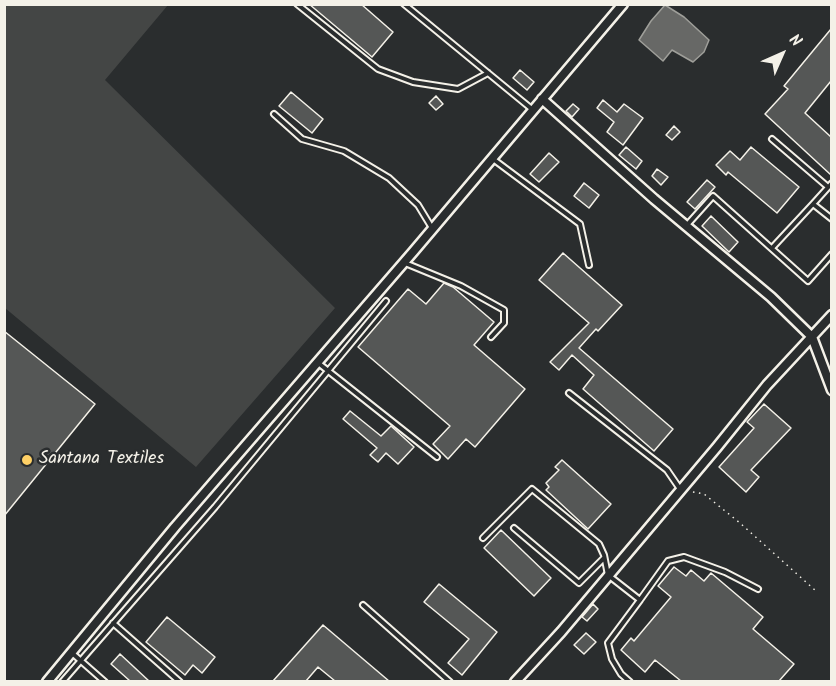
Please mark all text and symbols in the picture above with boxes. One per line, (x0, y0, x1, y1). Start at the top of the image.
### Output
north arrow (752, 24, 812, 84)
text: N (783, 28, 807, 53)
place label: Santana Textiles (39, 449, 164, 471)
marker: Santana Textiles (20, 453, 34, 467)

